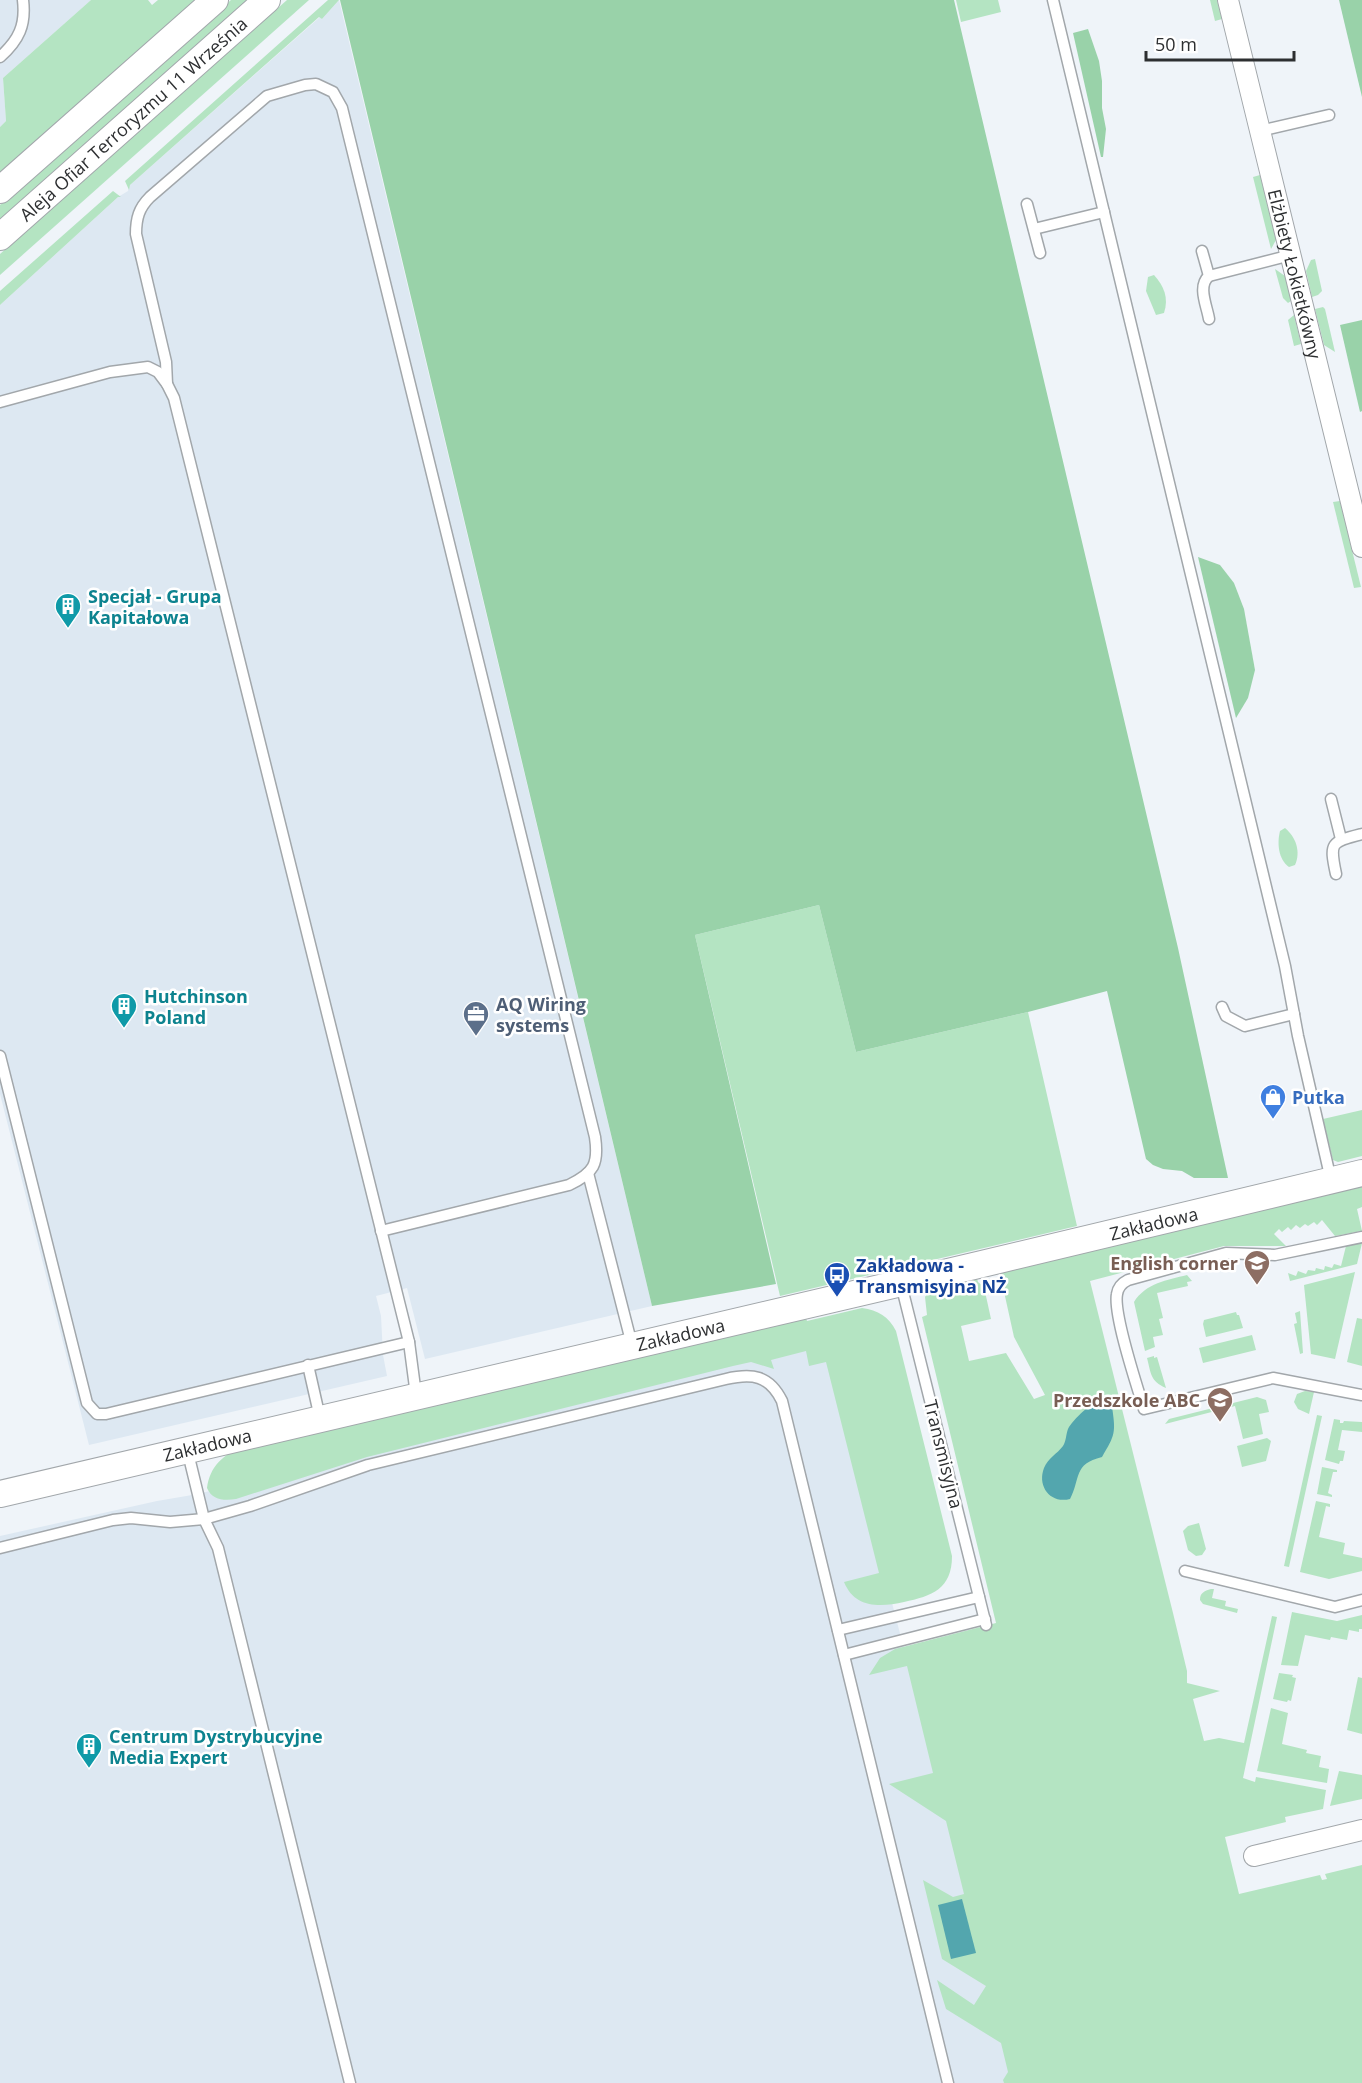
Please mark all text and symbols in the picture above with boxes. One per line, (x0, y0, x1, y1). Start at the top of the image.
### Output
street label: Aleja Ofiar Terroryzmu 11 Września (14, 11, 252, 226)
scale bar (1146, 24, 1294, 62)
text: 50 m (1155, 32, 1197, 56)
street label: Elżbiety Łokietkówny (1263, 187, 1328, 362)
place label: Specjał - Grupa Kapitałowa (88, 584, 222, 629)
building icon: Specjał - Grupa Kapitałowa (53, 591, 83, 629)
place label: Hutchinson Poland (144, 984, 248, 1029)
building icon: Hutchinson Poland (109, 991, 139, 1029)
place label: AQ Wiring systems (496, 992, 586, 1037)
office icon: AQ Wiring systems (461, 999, 491, 1037)
shop icon: Putka (1258, 1082, 1288, 1120)
place label: Putka (1292, 1085, 1345, 1109)
street label: Zakładowa (1107, 1201, 1200, 1246)
school or university icon: English corner (1242, 1248, 1272, 1286)
place label: English corner (1110, 1251, 1238, 1275)
place label: Zakładowa - Transmisyjna NŻ (856, 1253, 1007, 1298)
bus stop icon: Zakładowa - Transmisyjna NŻ (822, 1260, 852, 1298)
street label: Zakładowa (634, 1313, 727, 1356)
school or university icon: Przedszkole ABC (1205, 1385, 1235, 1423)
place label: Przedszkole ABC (1053, 1388, 1200, 1412)
street label: Transmisyjna (919, 1397, 969, 1511)
street label: Zakładowa (161, 1423, 254, 1467)
place label: Centrum Dystrybucyjne Media Expert (109, 1724, 323, 1769)
building icon: Centrum Dystrybucyjne Media Expert (74, 1731, 104, 1769)

